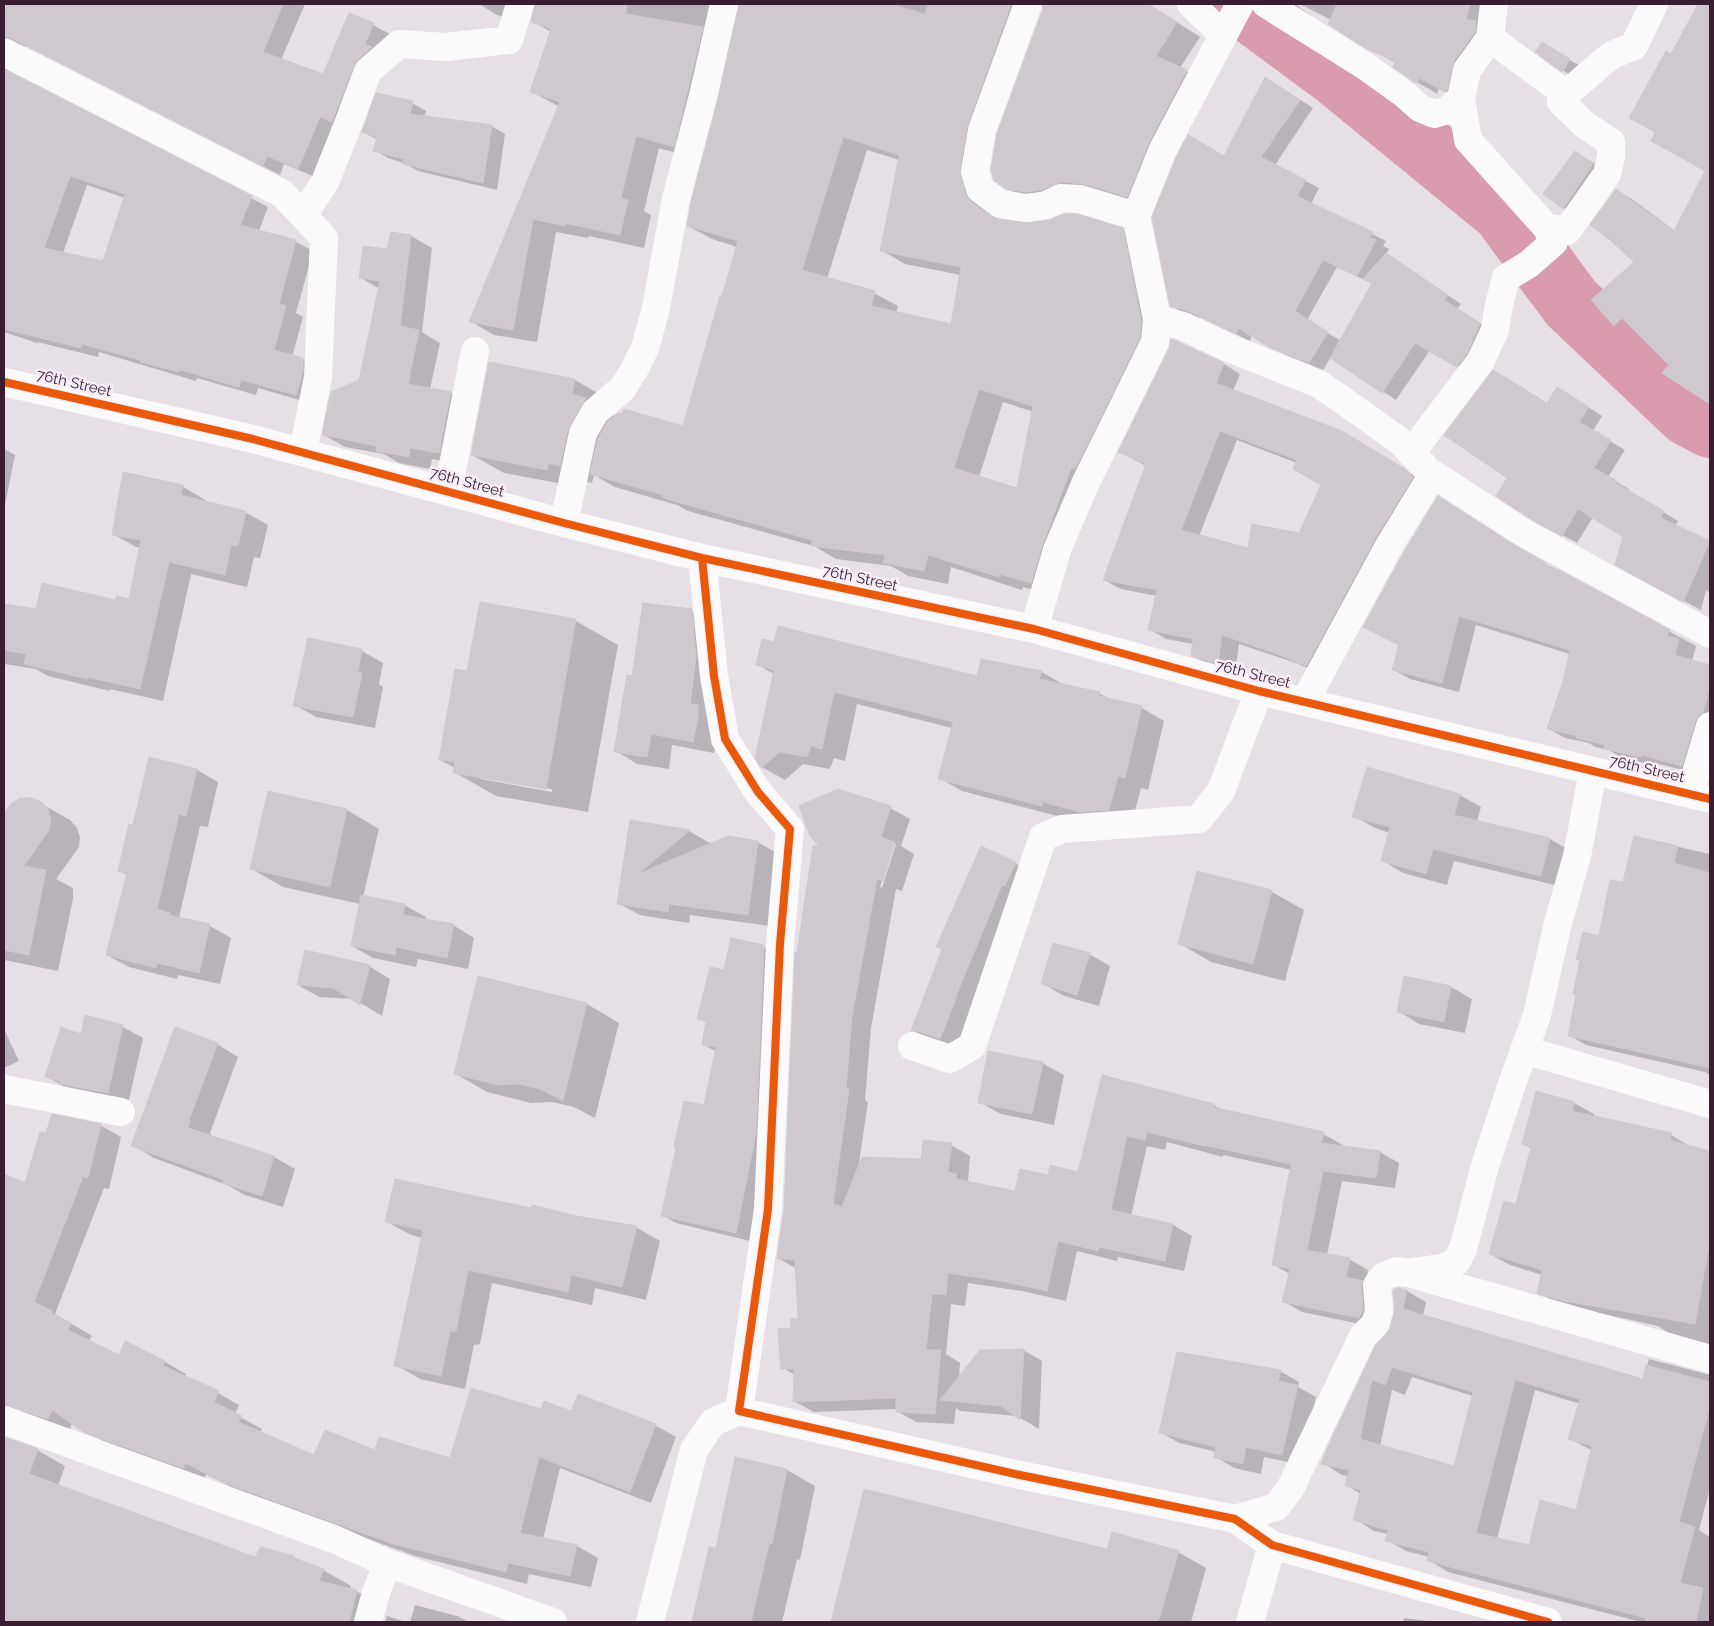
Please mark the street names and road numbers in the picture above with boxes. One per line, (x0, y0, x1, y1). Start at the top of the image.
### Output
street label: 76th Street (35, 366, 113, 400)
street label: 76th Street (428, 463, 506, 501)
street label: 76th Street (821, 561, 899, 595)
street label: 76th Street (1214, 656, 1292, 692)
street label: 76th Street (1608, 752, 1686, 786)

